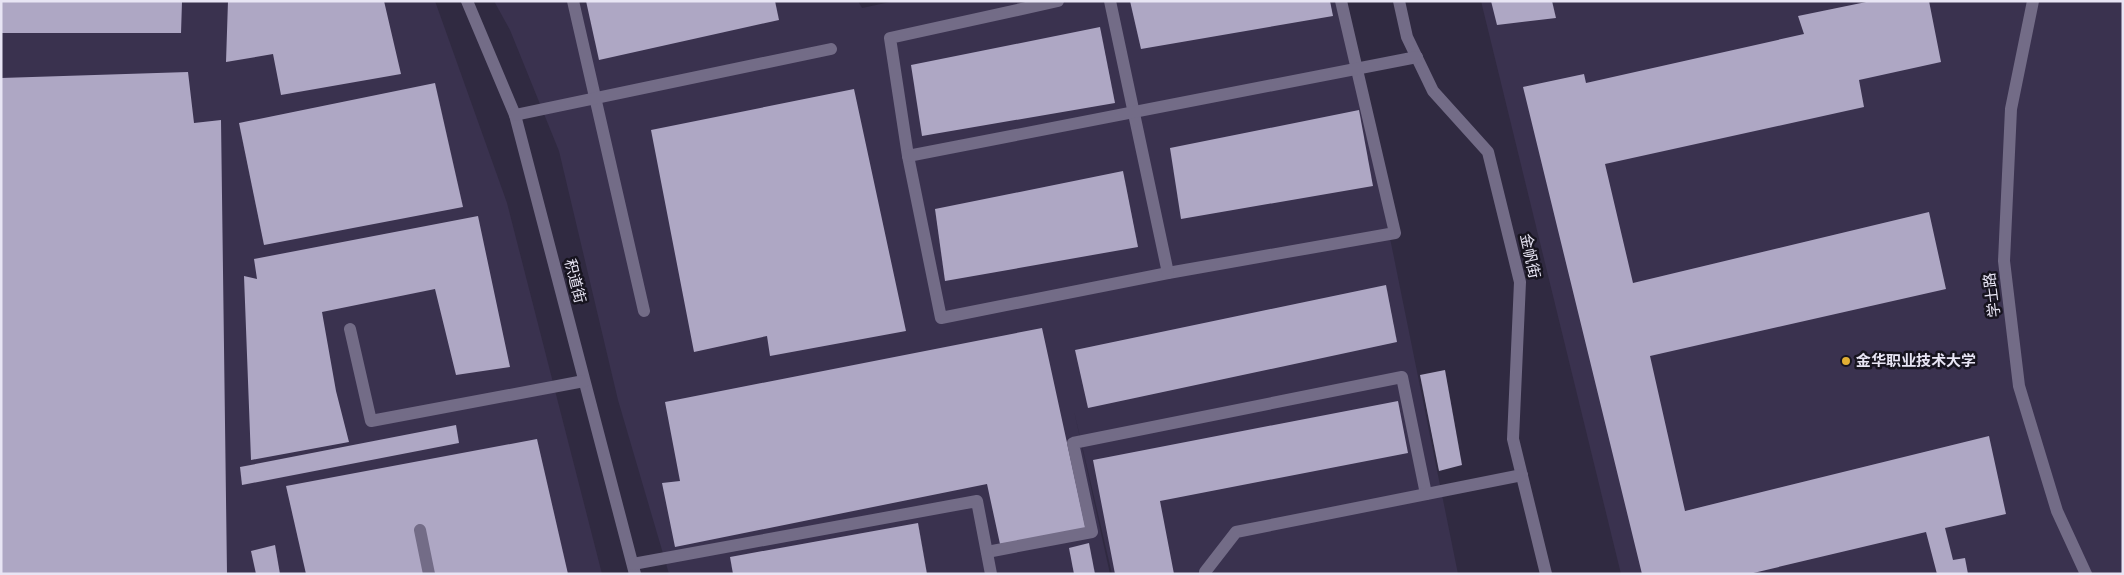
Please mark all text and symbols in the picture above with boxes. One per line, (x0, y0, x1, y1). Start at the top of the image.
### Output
street label: 金帆街 (1517, 232, 1544, 280)
street label: 积道街 (562, 257, 590, 305)
street label: 学士路 (1979, 272, 2003, 319)
place label: 金华职业技术大学 (1856, 351, 1976, 369)
marker: 金华职业技术大学 (1840, 355, 1852, 367)

